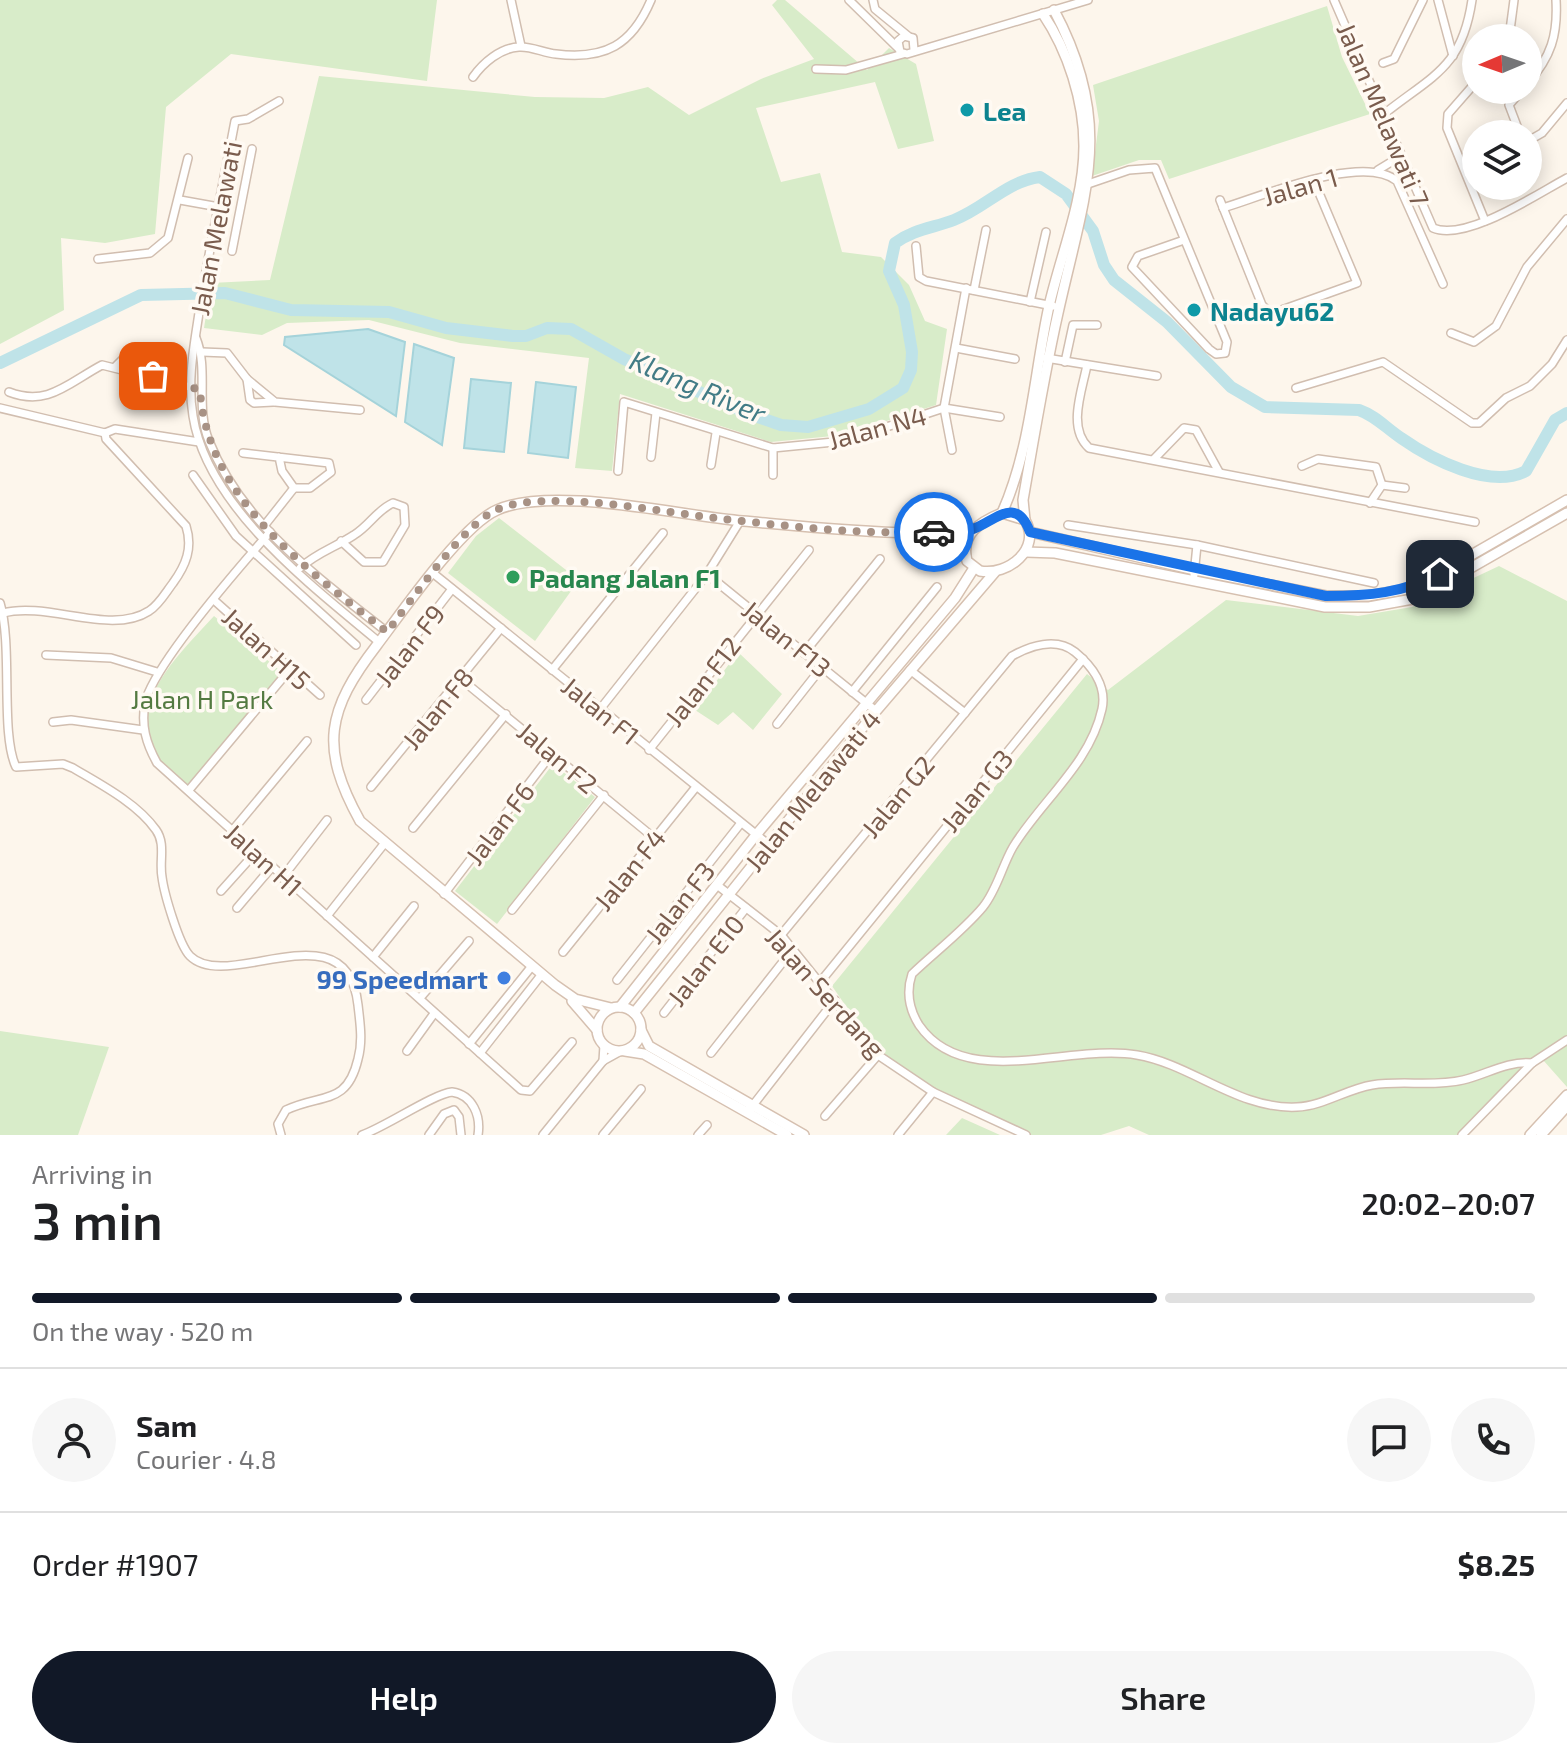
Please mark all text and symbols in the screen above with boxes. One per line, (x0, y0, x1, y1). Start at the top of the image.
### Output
street label: Jalan Melawati 7 (1331, 18, 1437, 210)
north arrow (1462, 24, 1542, 104)
map controls (1462, 24, 1542, 200)
place label: Lea (983, 95, 1026, 126)
marker: Lea (958, 101, 976, 119)
button: layers (1462, 120, 1542, 200)
street label: Jalan Melawati (183, 138, 247, 318)
street label: Jalan 1 (1259, 161, 1341, 211)
place label: Nadayu62 (1210, 295, 1334, 327)
marker: Nadayu62 (1185, 301, 1203, 319)
pin (119, 342, 187, 410)
water label: Klang River (625, 342, 772, 430)
icon: bag (131, 354, 175, 398)
street label: Jalan N4 (825, 399, 929, 455)
courier (894, 492, 974, 572)
icon: car (912, 510, 956, 554)
pin (1406, 540, 1474, 608)
icon: home (1418, 552, 1462, 596)
place label: Padang Jalan F1 (529, 562, 721, 593)
marker: Padang Jalan F1 (504, 568, 522, 586)
street label: Jalan F13 (737, 593, 837, 683)
street label: Jalan F9 (368, 598, 450, 692)
street label: Jalan H15 (217, 600, 317, 696)
street label: Jalan F12 (657, 630, 747, 732)
street label: Jalan F8 (395, 661, 479, 755)
street label: Jalan F1 (556, 670, 646, 750)
park label: Jalan H Park (131, 683, 273, 714)
street label: Jalan Melawati 4 (737, 703, 887, 877)
street label: Jalan F2 (512, 715, 604, 799)
street label: Jalan G3 (933, 743, 1019, 837)
street label: Jalan G2 (854, 749, 940, 843)
street label: Jalan F6 (458, 776, 540, 870)
street label: Jalan H1 (219, 816, 309, 902)
street label: Jalan F4 (587, 822, 671, 916)
street label: Jalan F3 (638, 855, 720, 949)
street label: Jalan E10 (660, 908, 750, 1012)
street label: Jalan Serdang (760, 921, 892, 1063)
place label: 99 Speedmart (317, 963, 488, 994)
marker: 99 Speedmart (495, 969, 513, 987)
text: Arriving in (32, 1158, 153, 1189)
text: 20:02–20:07 (1361, 1185, 1535, 1221)
text: 3 min (32, 1188, 163, 1250)
text: On the way · 520 m (32, 1315, 253, 1346)
button: person (32, 1398, 116, 1482)
button: chat (1347, 1398, 1431, 1482)
button: phone (1451, 1398, 1535, 1482)
text: Sam (136, 1407, 197, 1443)
text: Courier · 4.8 (136, 1443, 277, 1474)
text: Order #1907 (32, 1546, 198, 1582)
text: $8.25 (1458, 1546, 1535, 1582)
button: Help (32, 1651, 776, 1743)
button: Share (792, 1651, 1535, 1743)

